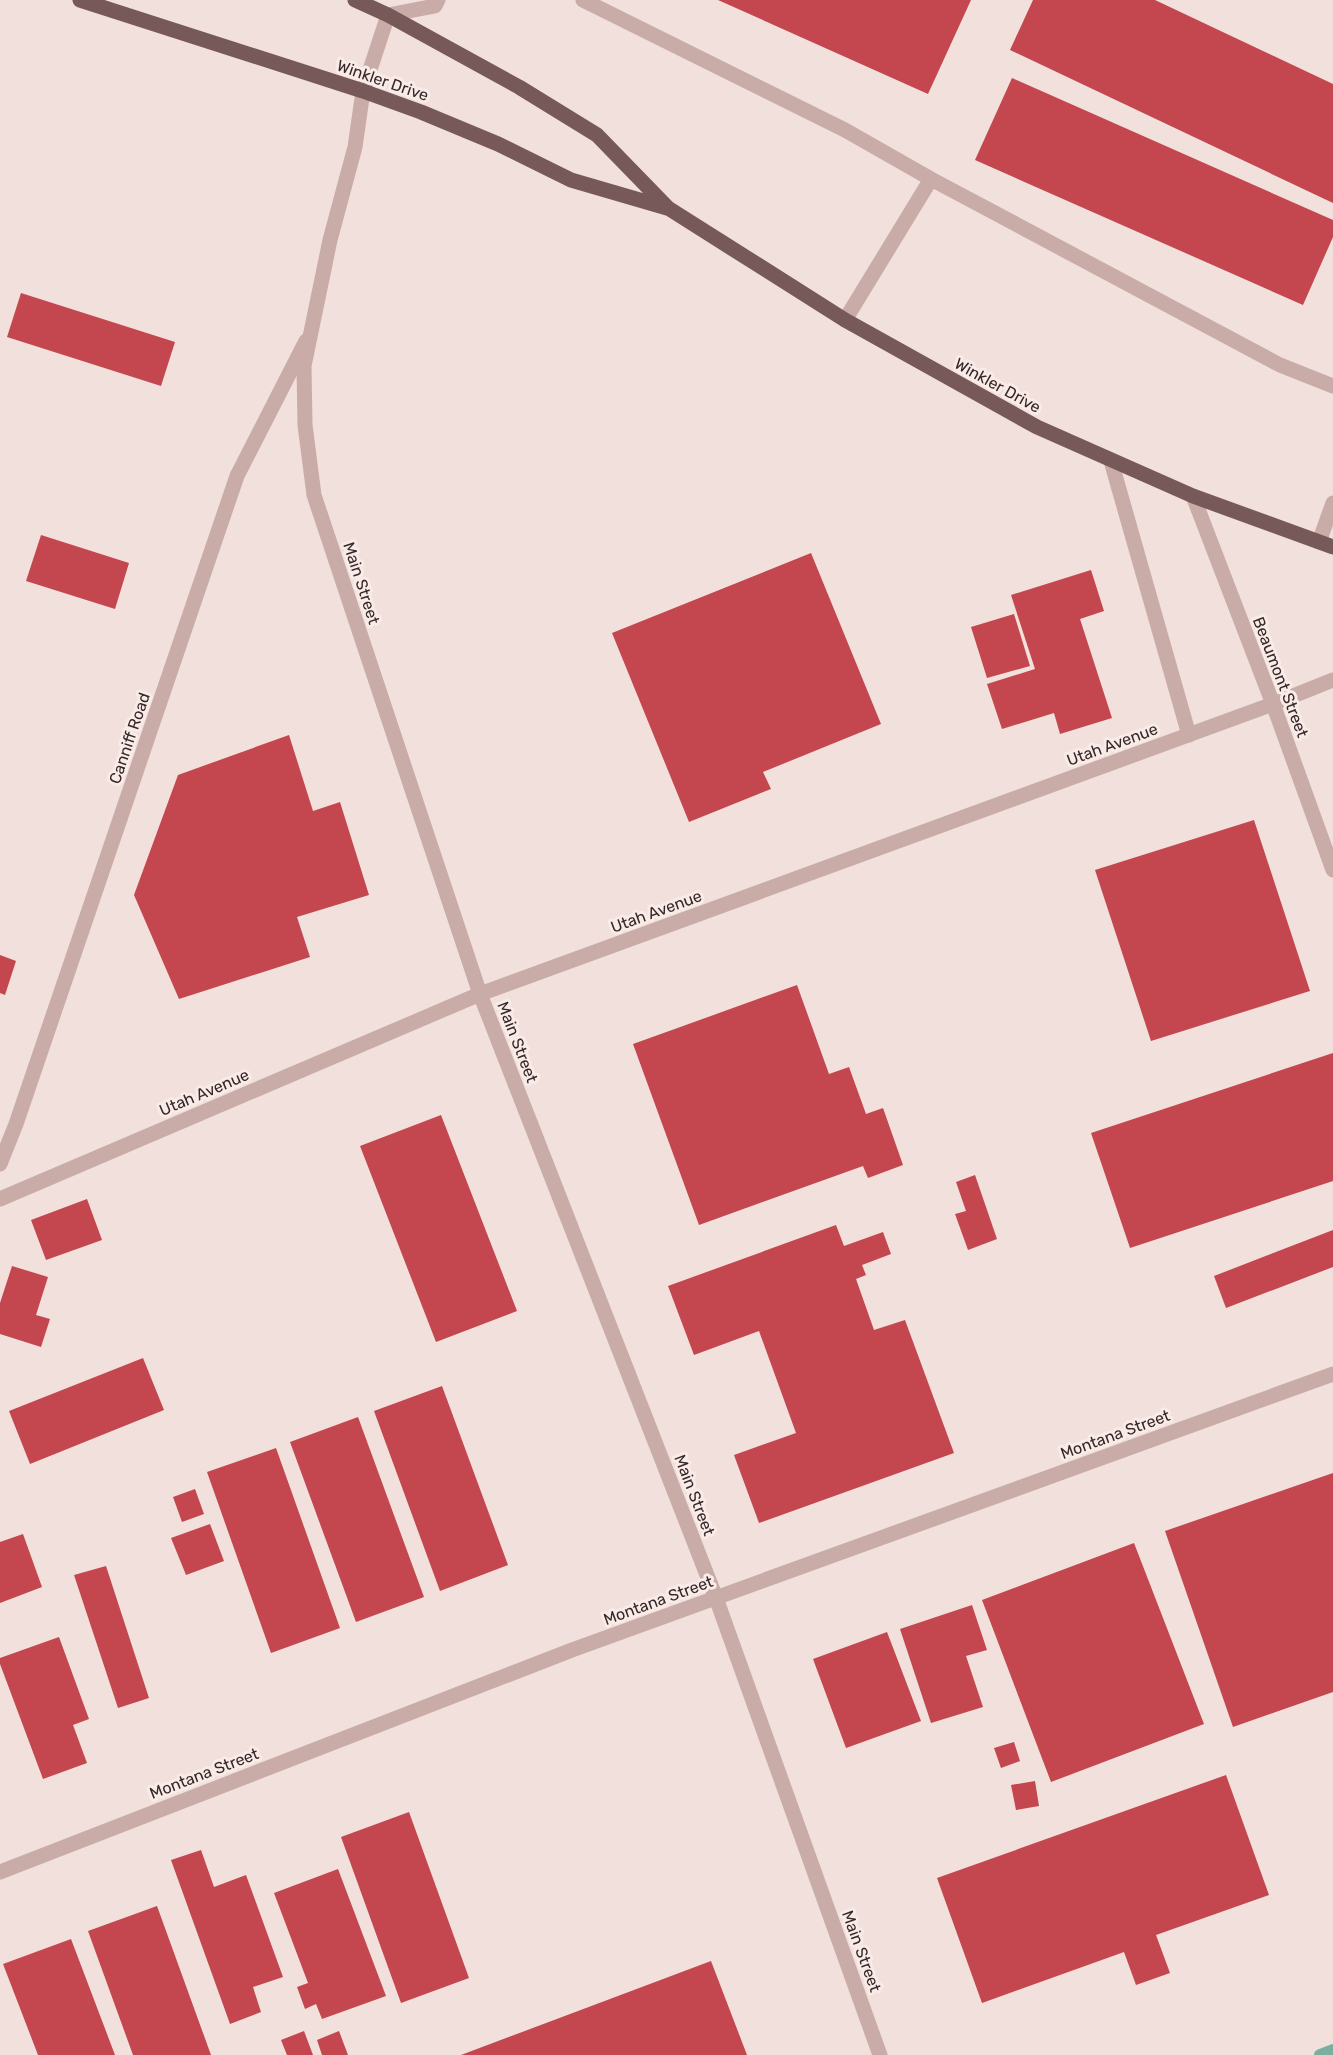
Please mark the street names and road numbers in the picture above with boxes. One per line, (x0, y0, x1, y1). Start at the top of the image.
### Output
street label: Winkler Drive (335, 56, 431, 105)
street label: Winkler Drive (951, 354, 1044, 417)
street label: Main Street (339, 540, 384, 627)
street label: Beaumont Street (1249, 614, 1312, 740)
street label: Canniff Road (105, 690, 154, 786)
street label: Utah Avenue (1064, 719, 1160, 770)
street label: Utah Avenue (608, 886, 704, 937)
street label: Main Street (493, 999, 542, 1085)
street label: Utah Avenue (156, 1065, 252, 1120)
street label: Montana Street (1058, 1406, 1173, 1463)
street label: Main Street (670, 1452, 719, 1538)
street label: Montana Street (601, 1572, 716, 1629)
street label: Montana Street (147, 1744, 261, 1803)
street label: Main Street (838, 1908, 885, 1994)

